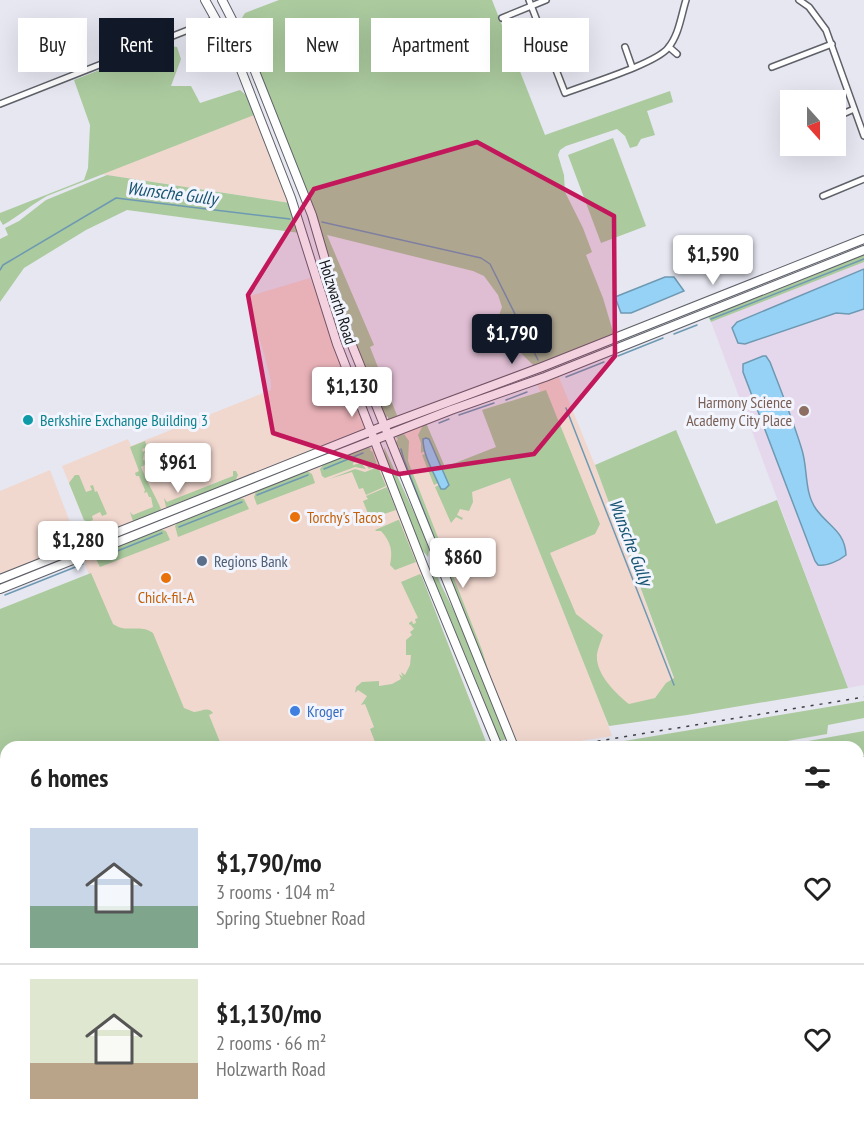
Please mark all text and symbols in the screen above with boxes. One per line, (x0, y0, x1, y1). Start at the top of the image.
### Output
chip: Buy (18, 18, 87, 72)
chip: Rent (99, 18, 174, 72)
chip: Filters (186, 18, 273, 72)
chip: New (285, 18, 359, 72)
chip: Apartment (371, 18, 490, 72)
chip: House (502, 18, 589, 72)
north arrow (780, 90, 846, 156)
map controls (780, 90, 846, 156)
water label: Wunsche Gully (126, 176, 221, 210)
pin: $1,590 (664, 235, 762, 286)
text: $1,590 (687, 241, 739, 267)
street label: Holzwarth Road (315, 257, 361, 347)
pin: $1,790 (463, 314, 561, 365)
text: $1,790 (486, 320, 538, 346)
pin: $1,130 (303, 367, 401, 418)
text: $1,130 (326, 373, 378, 399)
place label: Harmony Science Academy City Place (686, 392, 792, 430)
marker: Harmony Science Academy City Place (797, 404, 811, 418)
place label: Berkshire Exchange Building 3 (40, 410, 208, 430)
marker: Berkshire Exchange Building 3 (21, 413, 35, 427)
pin: $961 (142, 443, 214, 494)
text: $961 (159, 449, 197, 475)
water label: Wunsche Gully (604, 496, 659, 591)
place label: Torchy's Tacos (307, 507, 383, 527)
marker: Torchy's Tacos (288, 510, 302, 524)
pin: $1,280 (29, 521, 127, 572)
text: $1,280 (52, 527, 104, 553)
pin: $860 (427, 538, 499, 589)
text: $860 (444, 544, 482, 570)
place label: Regions Bank (214, 551, 289, 571)
marker: Regions Bank (195, 554, 209, 568)
marker: Chick-fil-A (159, 571, 173, 585)
place label: Chick-fil-A (138, 587, 195, 607)
place label: Kroger (307, 701, 344, 721)
marker: Kroger (288, 704, 302, 718)
text: 6 homes (30, 761, 108, 794)
icon: filters (801, 761, 834, 794)
text: $1,790/mo (216, 846, 322, 879)
icon: home (78, 852, 150, 924)
icon: heart (801, 872, 834, 905)
text: 3 rooms · 104 m² (216, 879, 335, 905)
text: Spring Stuebner Road (216, 905, 365, 931)
text: $1,130/mo (216, 997, 322, 1030)
icon: home (78, 1003, 150, 1075)
icon: heart (801, 1023, 834, 1056)
text: 2 rooms · 66 m² (216, 1030, 326, 1056)
text: Holzwarth Road (216, 1056, 326, 1082)

